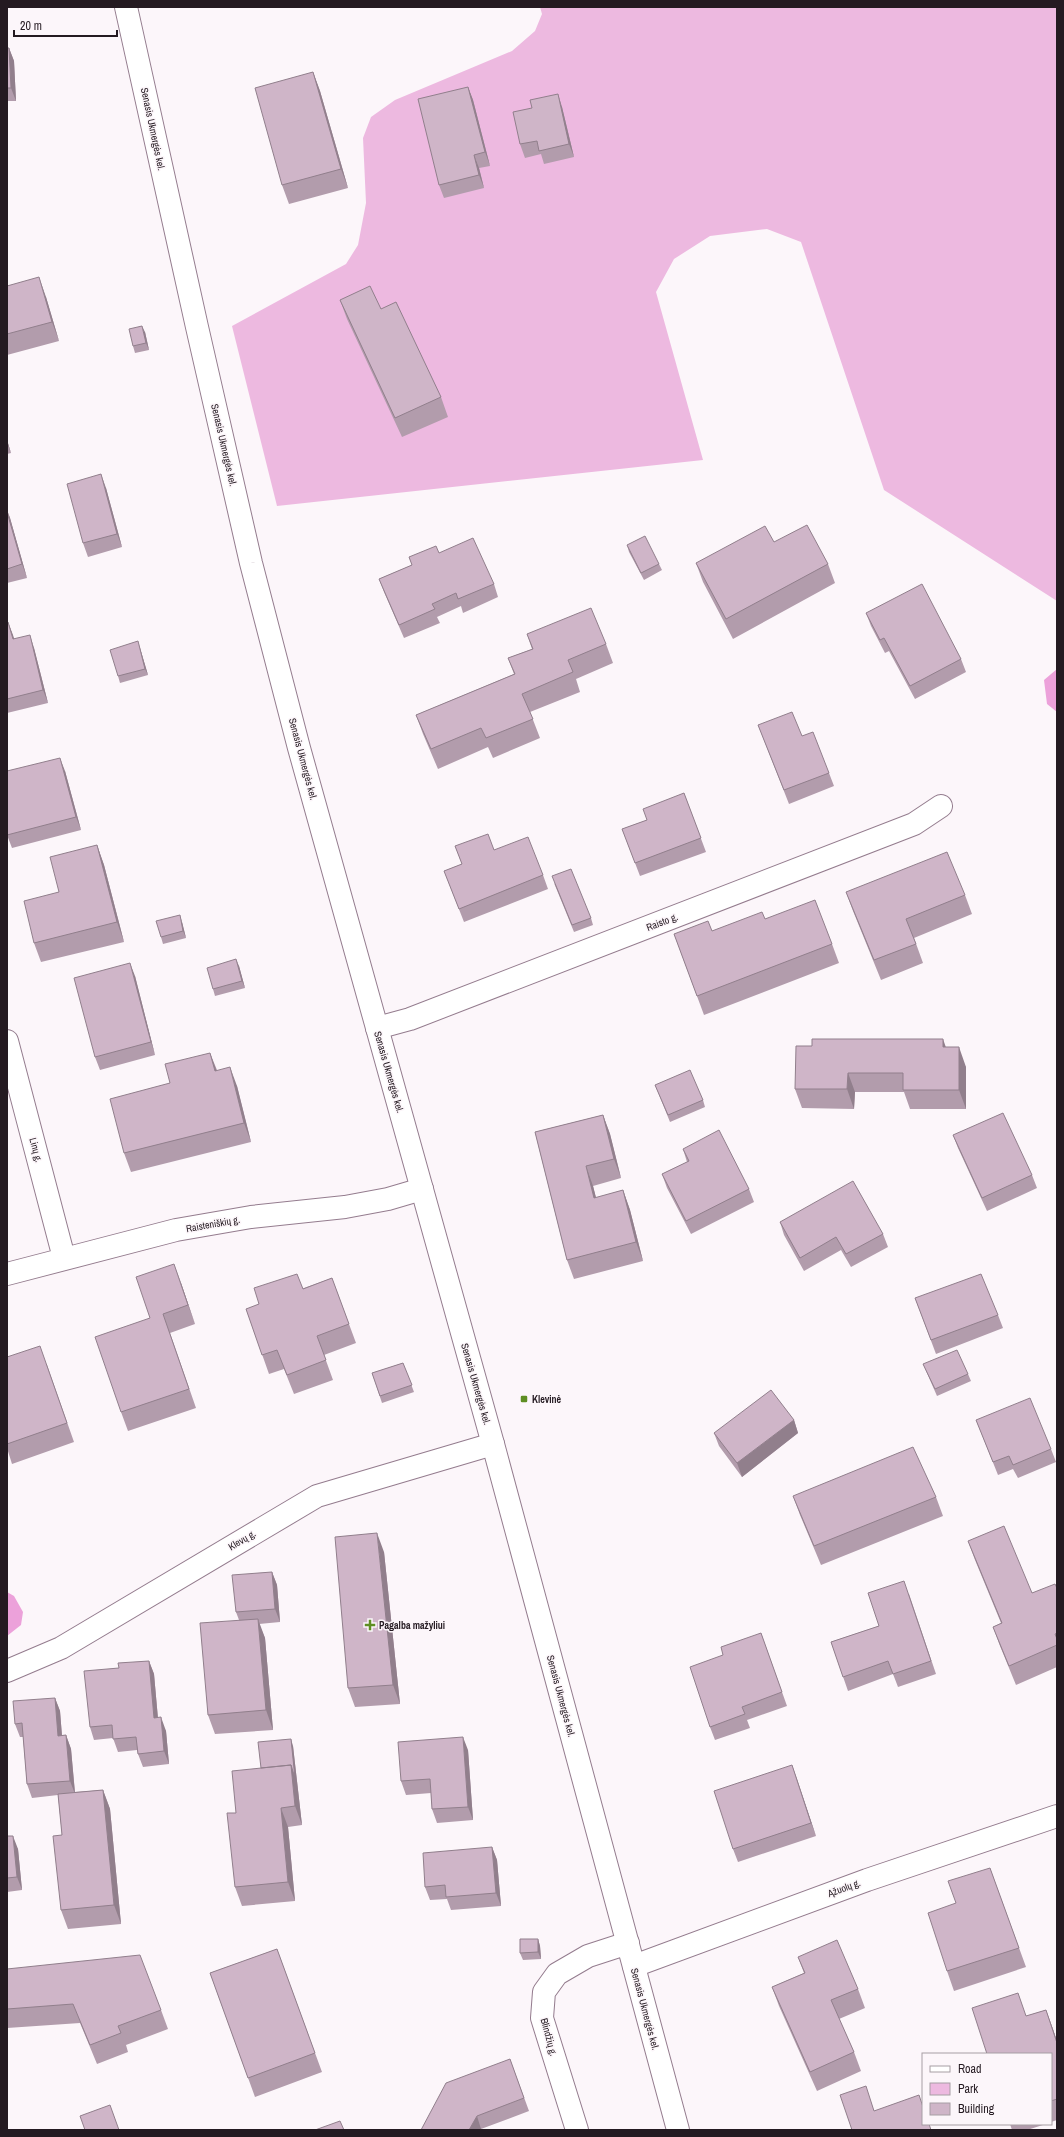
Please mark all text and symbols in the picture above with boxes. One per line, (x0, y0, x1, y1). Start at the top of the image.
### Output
scale bar (14, 12, 117, 38)
text: 20 m (20, 18, 42, 34)
street label: Senasis Ukmergės kel. (138, 86, 168, 172)
street label: Senasis Ukmergės kel. (208, 402, 240, 488)
street label: Senasis Ukmergės kel. (286, 717, 320, 801)
street label: Raisto g. (644, 910, 680, 934)
street label: Senasis Ukmergės kel. (371, 1030, 407, 1114)
street label: Linų g. (26, 1136, 46, 1164)
street label: Raisteniškių g. (185, 1213, 241, 1235)
street label: Senasis Ukmergės kel. (458, 1342, 494, 1426)
place label: Klevinė (532, 1393, 562, 1406)
marker: Klevinė (519, 1394, 529, 1404)
street label: Klevų g. (226, 1527, 258, 1553)
marker: Pagalba mažyliui (364, 1619, 376, 1631)
place label: Pagalba mažyliui (379, 1619, 445, 1632)
street label: Senasis Ukmergės kel. (544, 1654, 578, 1738)
street label: Ąžuolų g. (825, 1876, 862, 1900)
street label: Senasis Ukmergės kel. (628, 1967, 662, 2051)
street label: Blindžių g. (538, 2017, 560, 2057)
legend (922, 2053, 1052, 2125)
text: Road (958, 2061, 982, 2077)
text: Park (958, 2081, 978, 2097)
text: Building (958, 2101, 995, 2117)

